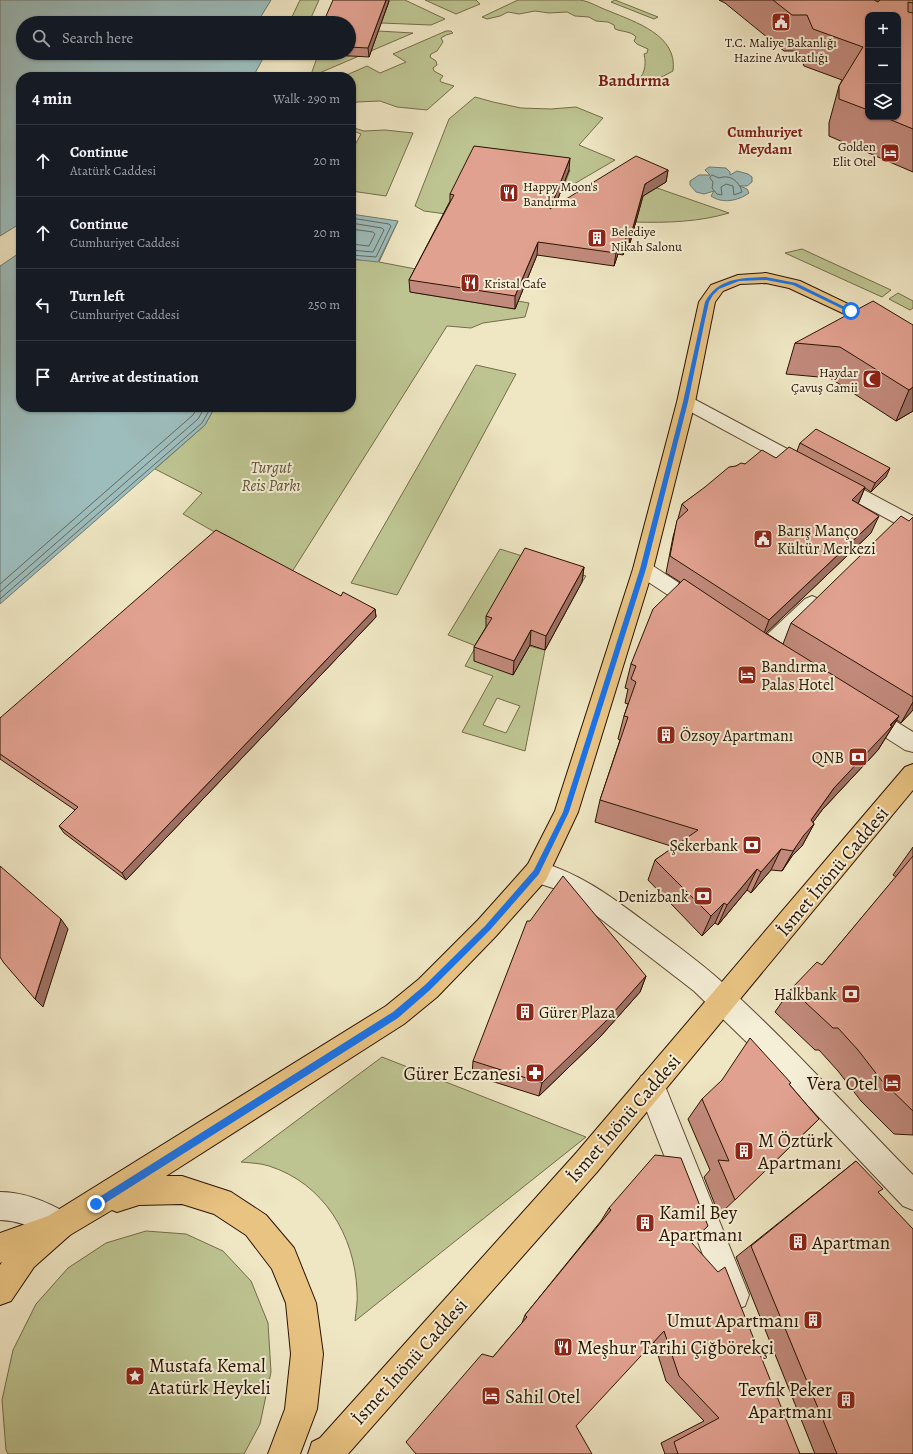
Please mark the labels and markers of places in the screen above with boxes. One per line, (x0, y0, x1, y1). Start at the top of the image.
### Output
public building icon: T.C. Maliye Bakanlığı Hazine Avukatlığı (770, 11, 792, 33)
place label: T.C. Maliye Bakanlığı Hazine Avukatlığı (725, 34, 837, 66)
place label: Golden Elit Otel (832, 138, 876, 170)
hotel icon: Golden Elit Otel (879, 142, 901, 164)
place label: Happy Moon's Bandırma (523, 178, 598, 210)
restaurant icon: Happy Moon's Bandırma (498, 182, 520, 204)
place label: Belediye Nikah Salonu (611, 223, 682, 255)
building icon: Belediye Nikah Salonu (586, 227, 608, 249)
restaurant icon: Kristal Cafe (459, 272, 481, 294)
place label: Kristal Cafe (484, 275, 546, 292)
place label: Haydar Çavuş Camii (791, 364, 858, 396)
mosque icon: Haydar Çavuş Camii (861, 368, 883, 390)
place label: Barış Manço Kültür Merkezi (777, 520, 876, 560)
public building icon: Barış Manço Kültür Merkezi (752, 528, 774, 550)
place label: Bandırma Palas Hotel (761, 656, 834, 696)
hotel icon: Bandırma Palas Hotel (736, 664, 758, 686)
building icon: Özsoy Apartmanı (655, 724, 677, 746)
place label: Özsoy Apartmanı (680, 725, 793, 747)
bank icon: QNB (847, 746, 869, 768)
place label: QNB (812, 747, 844, 769)
bank icon: Şekerbank (741, 834, 763, 856)
place label: Şekerbank (669, 835, 738, 857)
bank icon: Denizbank (692, 885, 714, 907)
place label: Denizbank (618, 886, 689, 908)
bank icon: Halkbank (840, 983, 862, 1005)
place label: Halkbank (774, 984, 837, 1006)
building icon: Gürer Plaza (514, 1001, 536, 1023)
place label: Gürer Plaza (539, 1002, 616, 1024)
place label: Gürer Eczanesi (403, 1061, 521, 1087)
pharmacy icon: Gürer Eczanesi (524, 1062, 546, 1084)
place label: Vera Otel (806, 1071, 878, 1097)
hotel icon: Vera Otel (881, 1072, 903, 1094)
place label: M Öztürk Apartmanı (757, 1128, 842, 1176)
building icon: M Öztürk Apartmanı (733, 1140, 755, 1162)
place label: Kamil Bey Apartmanı (658, 1200, 743, 1248)
building icon: Kamil Bey Apartmanı (634, 1212, 656, 1234)
place label: Apartman (811, 1230, 890, 1256)
building icon: Apartman (787, 1231, 809, 1253)
place label: Umut Apartmanı (667, 1308, 799, 1334)
building icon: Umut Apartmanı (802, 1309, 824, 1331)
place label: Meşhur Tarihi Çiğbörekçi (577, 1335, 774, 1361)
restaurant icon: Meşhur Tarihi Çiğbörekçi (552, 1336, 574, 1358)
place label: Mustafa Kemal Atatürk Heykeli (148, 1353, 271, 1401)
place icon: Mustafa Kemal Atatürk Heykeli (124, 1365, 146, 1387)
place label: Tevfik Peker Apartmanı (738, 1377, 832, 1425)
place label: Sahil Otel (505, 1384, 580, 1410)
hotel icon: Sahil Otel (480, 1385, 502, 1407)
building icon: Tevfik Peker Apartmanı (835, 1389, 857, 1411)

